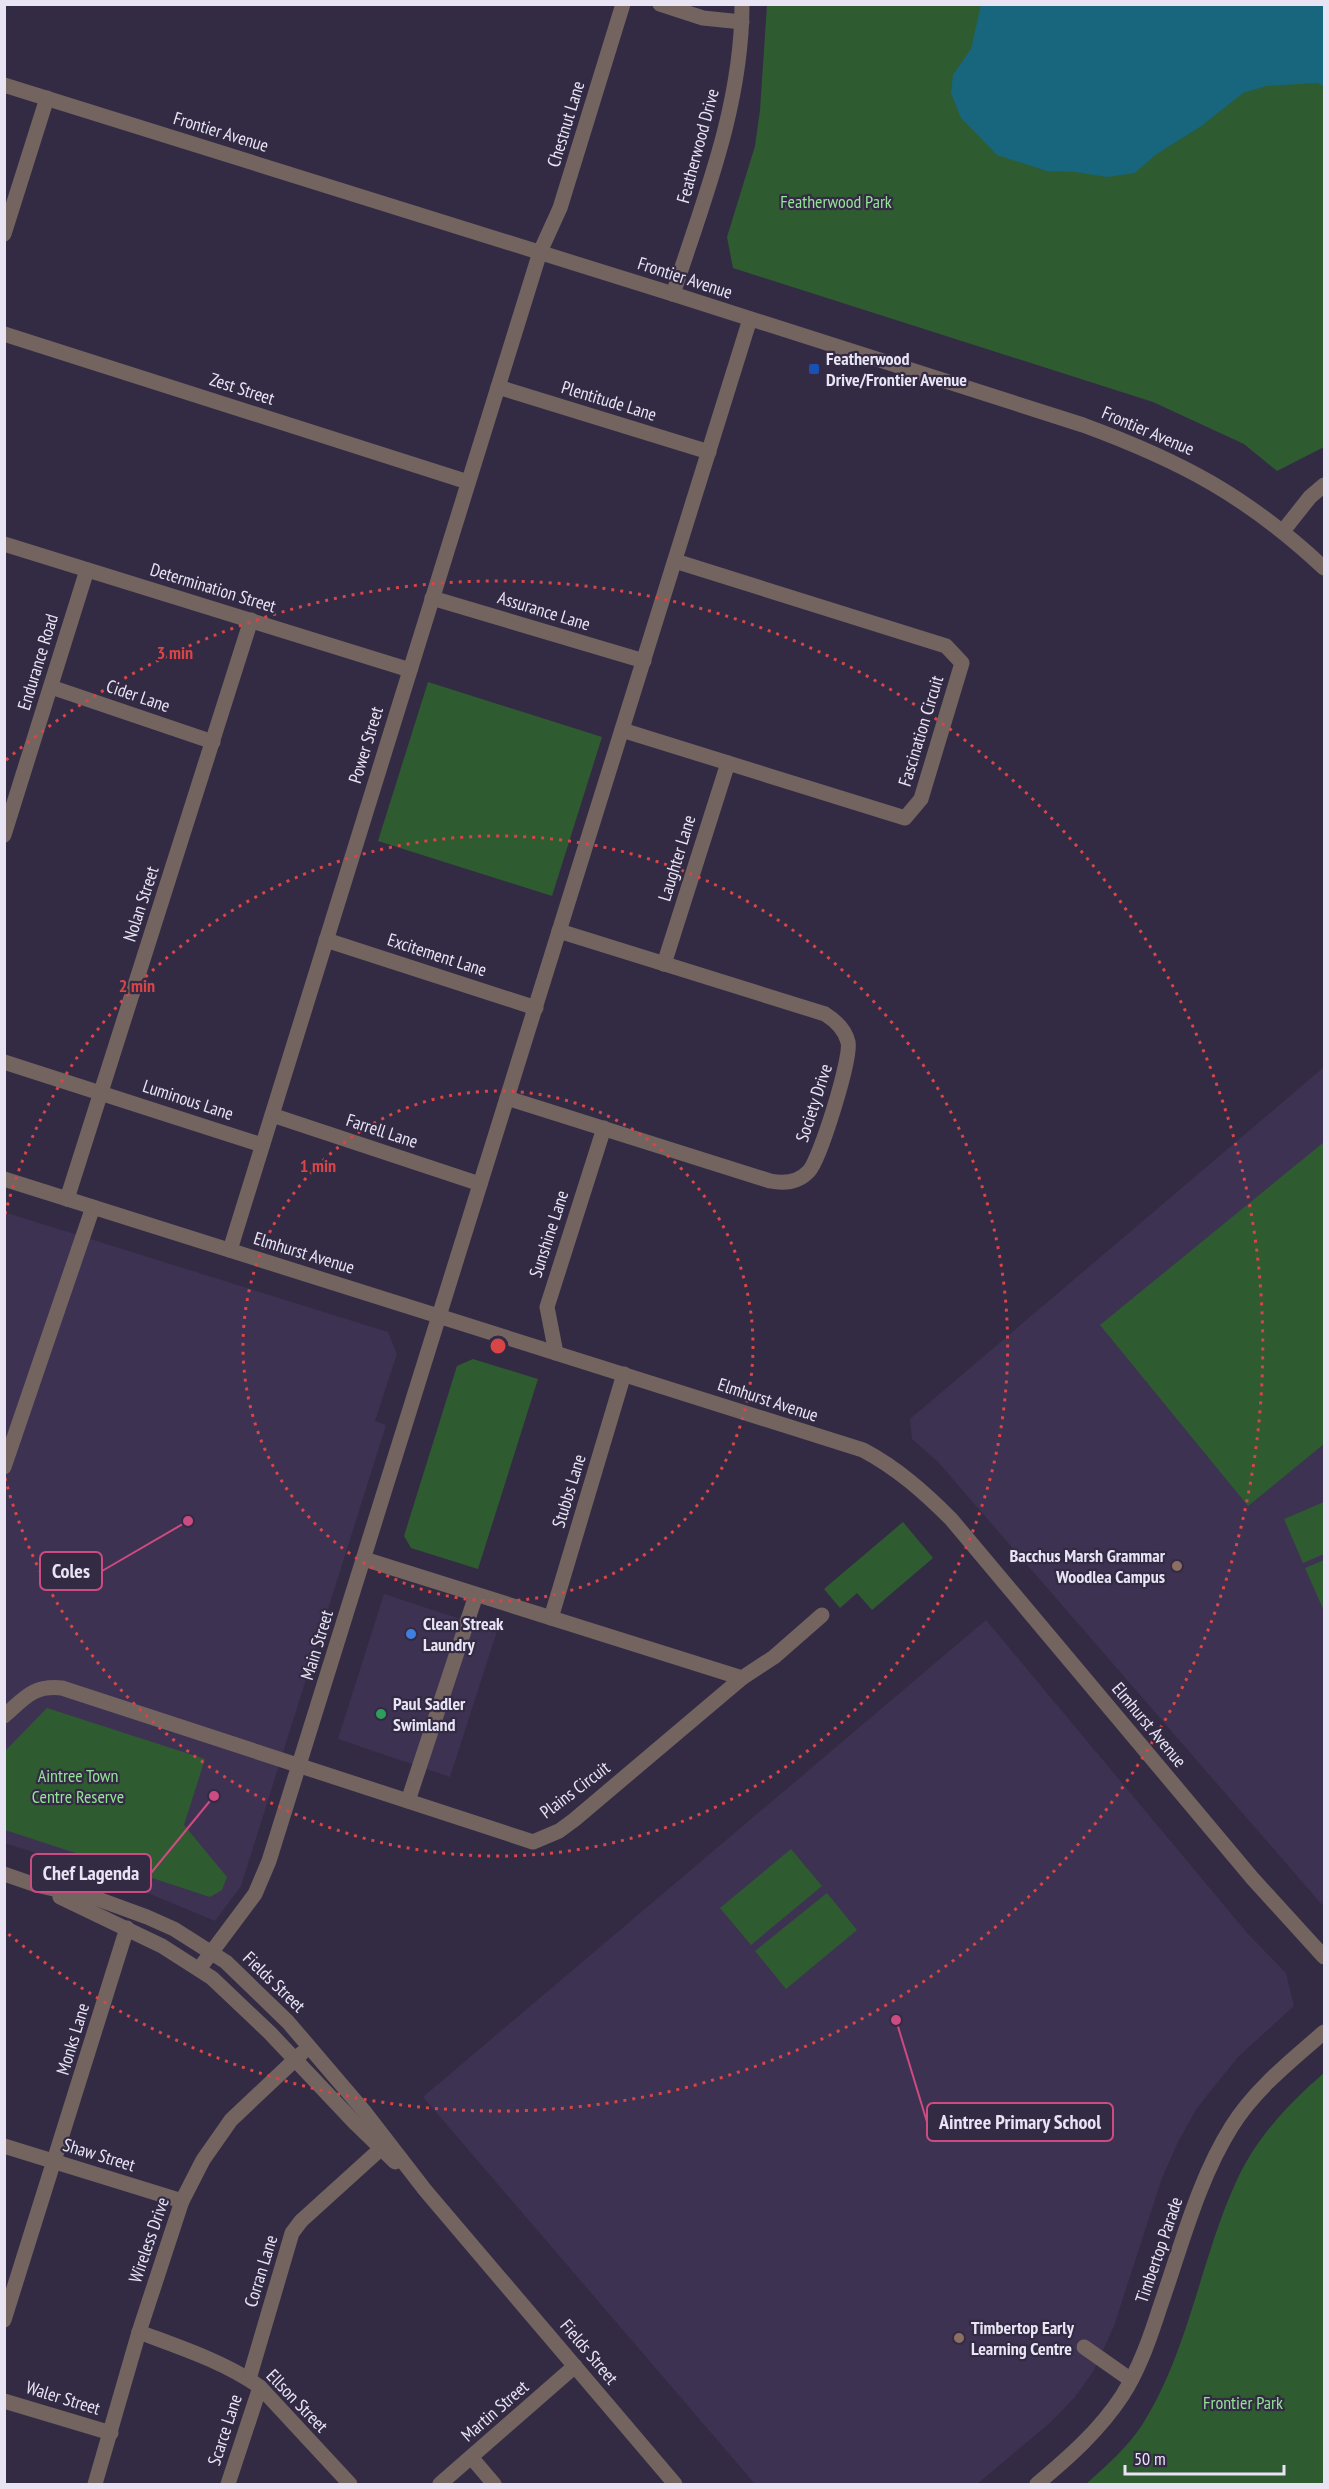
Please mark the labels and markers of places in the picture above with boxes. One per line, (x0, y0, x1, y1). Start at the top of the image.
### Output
place label: Featherwood Drive/Frontier Avenue (826, 347, 967, 391)
marker: Featherwood Drive/Frontier Avenue (807, 362, 821, 376)
centre of rings (488, 1336, 508, 1356)
place label: Bacchus Marsh Grammar Woodlea Campus (1009, 1544, 1166, 1588)
callout: Coles (40, 1552, 102, 1590)
marker: Bacchus Marsh Grammar Woodlea Campus (1170, 1559, 1184, 1573)
place label: Clean Streak Laundry (423, 1612, 504, 1656)
marker: Clean Streak Laundry (404, 1627, 418, 1641)
place label: Paul Sadler Swimland (393, 1692, 466, 1736)
marker: Paul Sadler Swimland (374, 1707, 388, 1721)
callout: Chef Lagenda (31, 1854, 151, 1892)
callout: Aintree Primary School (927, 2103, 1113, 2141)
place label: Timbertop Early Learning Centre (971, 2316, 1075, 2360)
marker: Timbertop Early Learning Centre (952, 2331, 966, 2345)

